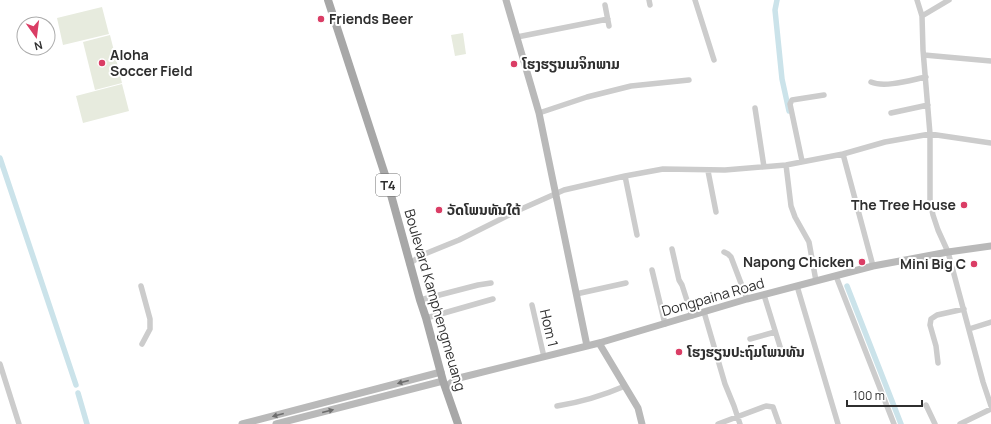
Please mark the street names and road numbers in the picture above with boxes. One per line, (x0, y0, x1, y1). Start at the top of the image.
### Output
road number: T4 (376, 174, 400, 196)
street label: Boulevard Kamphengmeuang (400, 207, 471, 393)
street label: Dongpaina Road (659, 273, 766, 320)
street label: Hom 1 (536, 307, 563, 349)

